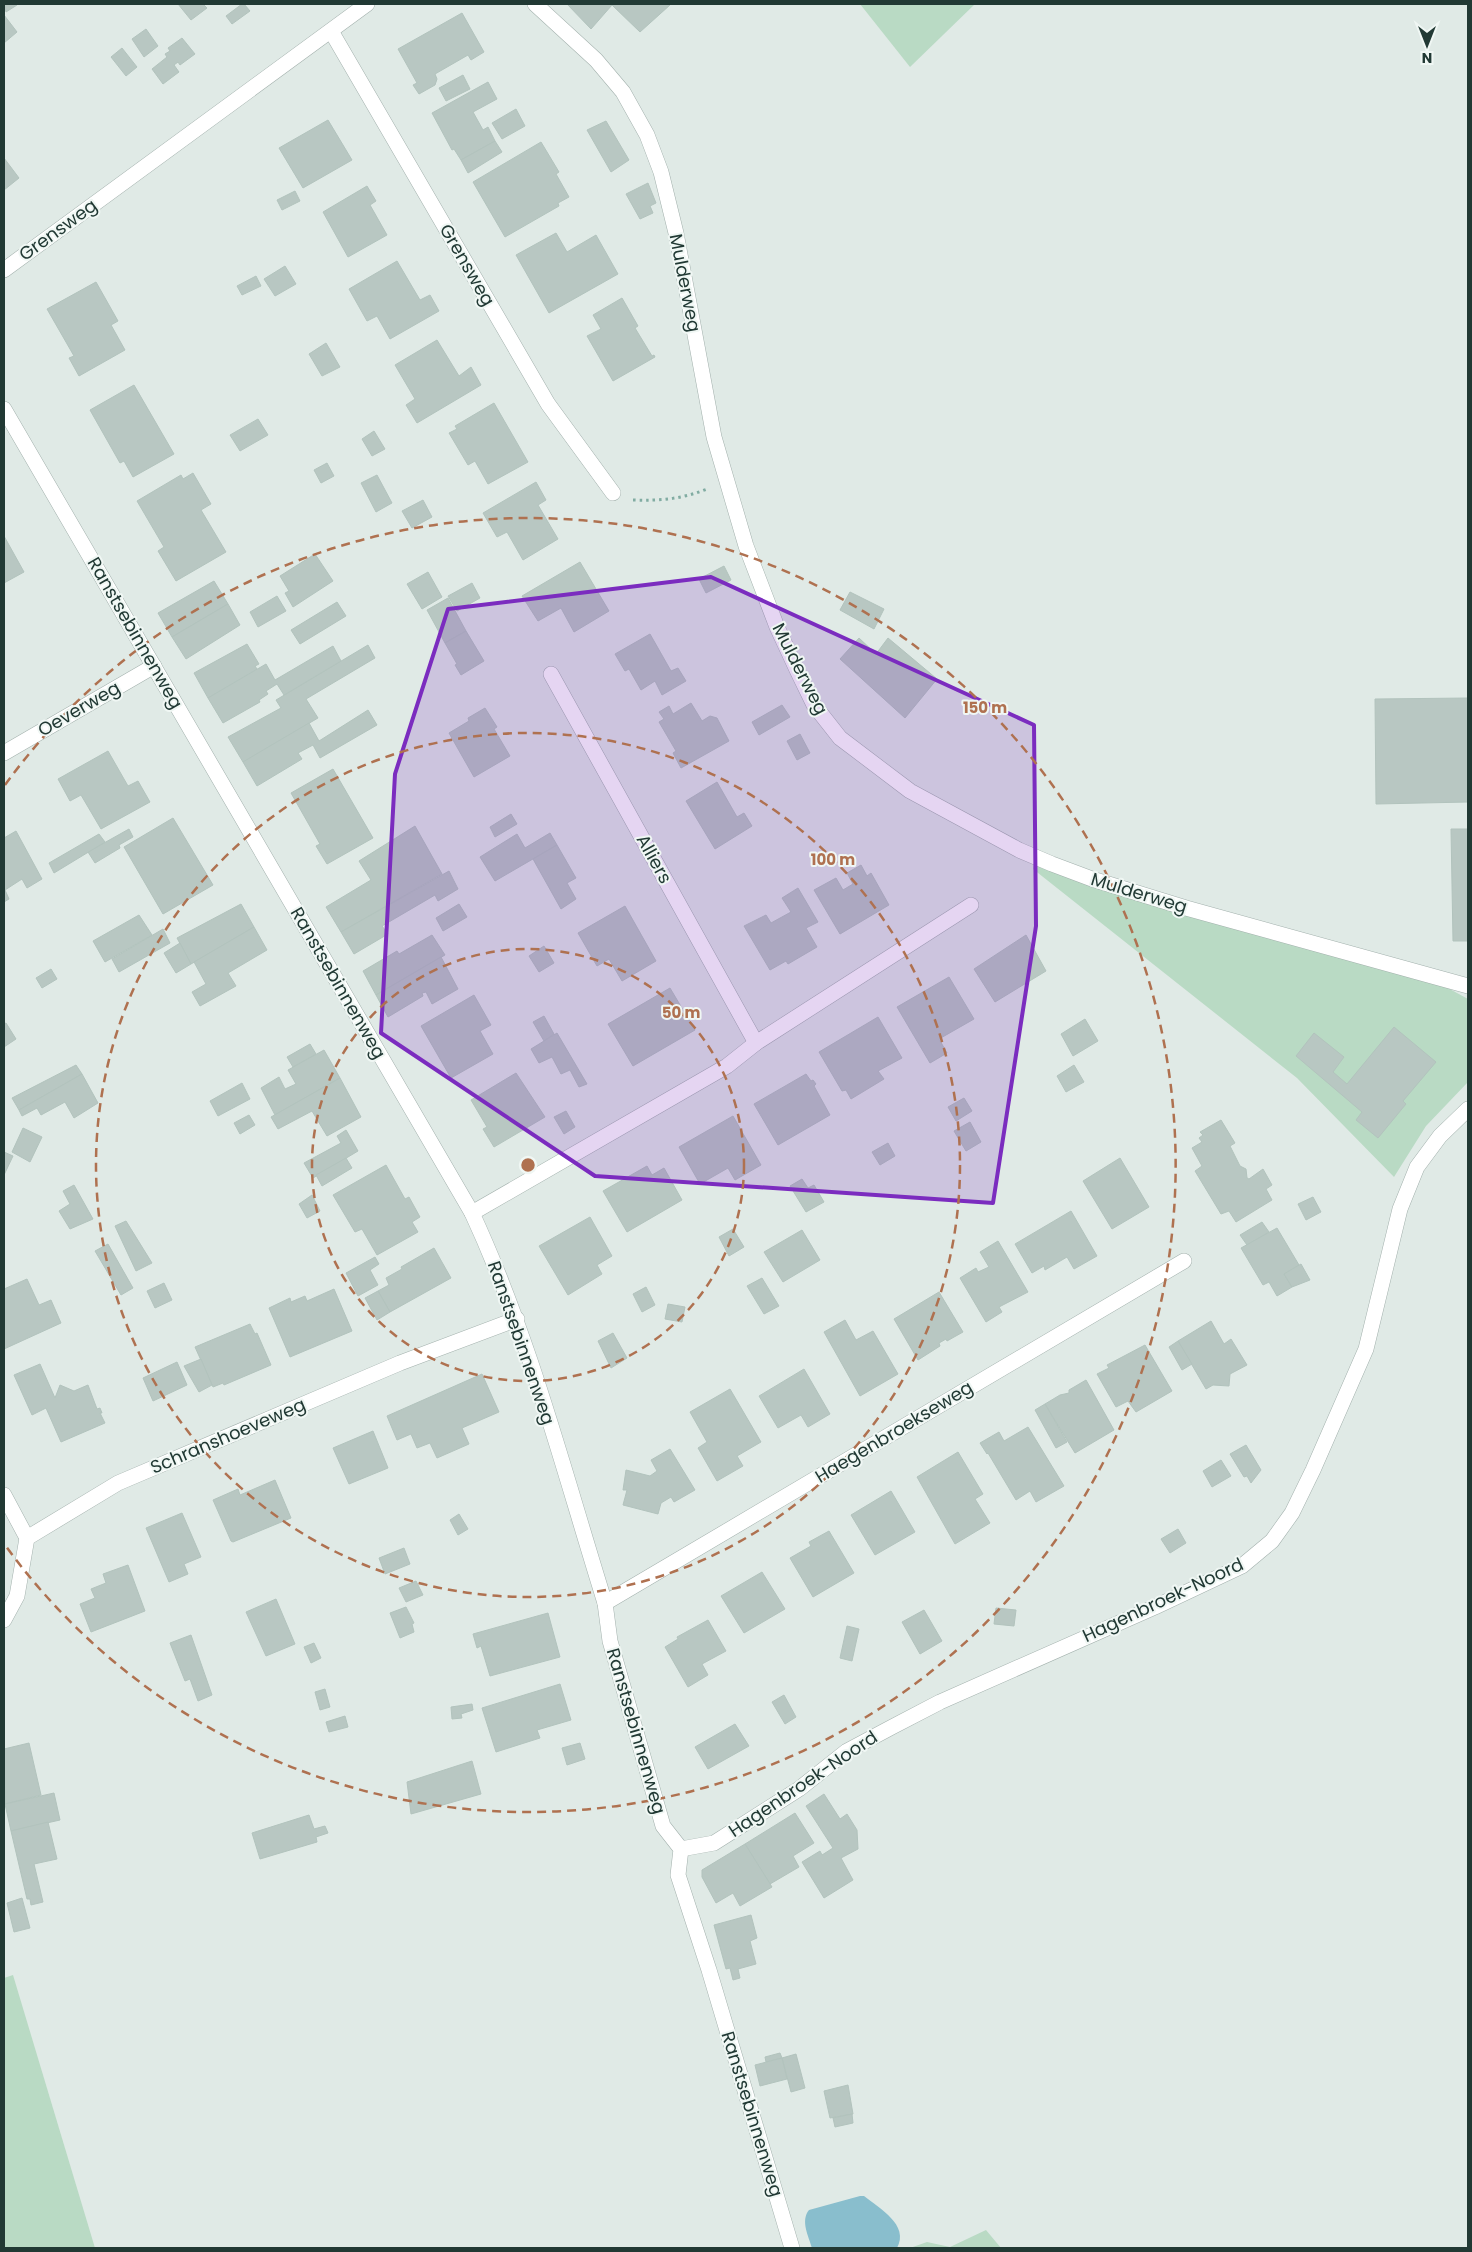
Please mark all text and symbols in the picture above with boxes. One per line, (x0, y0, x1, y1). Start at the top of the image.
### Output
north arrow (1402, 20, 1452, 70)
text: N (1422, 48, 1432, 68)
street label: Grensweg (14, 193, 102, 266)
street label: Grensweg (434, 219, 501, 310)
street label: Mulderweg (664, 232, 707, 334)
street label: Ranstsebinnenweg (82, 552, 189, 713)
street label: Mulderweg (767, 619, 834, 719)
street label: Oeverweg (33, 675, 125, 742)
text: 150 m (963, 697, 1007, 718)
street label: Alliers (631, 830, 678, 888)
text: 100 m (811, 849, 855, 870)
street label: Mulderweg (1088, 866, 1190, 919)
street label: Ranstsebinnenweg (285, 902, 392, 1063)
text: 50 m (662, 1002, 700, 1023)
centre of rings (519, 1156, 537, 1174)
street label: Ranstsebinnenweg (482, 1258, 561, 1428)
street label: Haegenbroekseweg (810, 1374, 977, 1489)
street label: Schranshoeveweg (146, 1392, 309, 1480)
street label: Hagenbroek-Noord (1078, 1551, 1247, 1648)
street label: Ranstsebinnenweg (601, 1645, 672, 1817)
street label: Hagenbroek-Noord (723, 1724, 882, 1843)
street label: Ranstsebinnenweg (715, 2028, 790, 2200)

